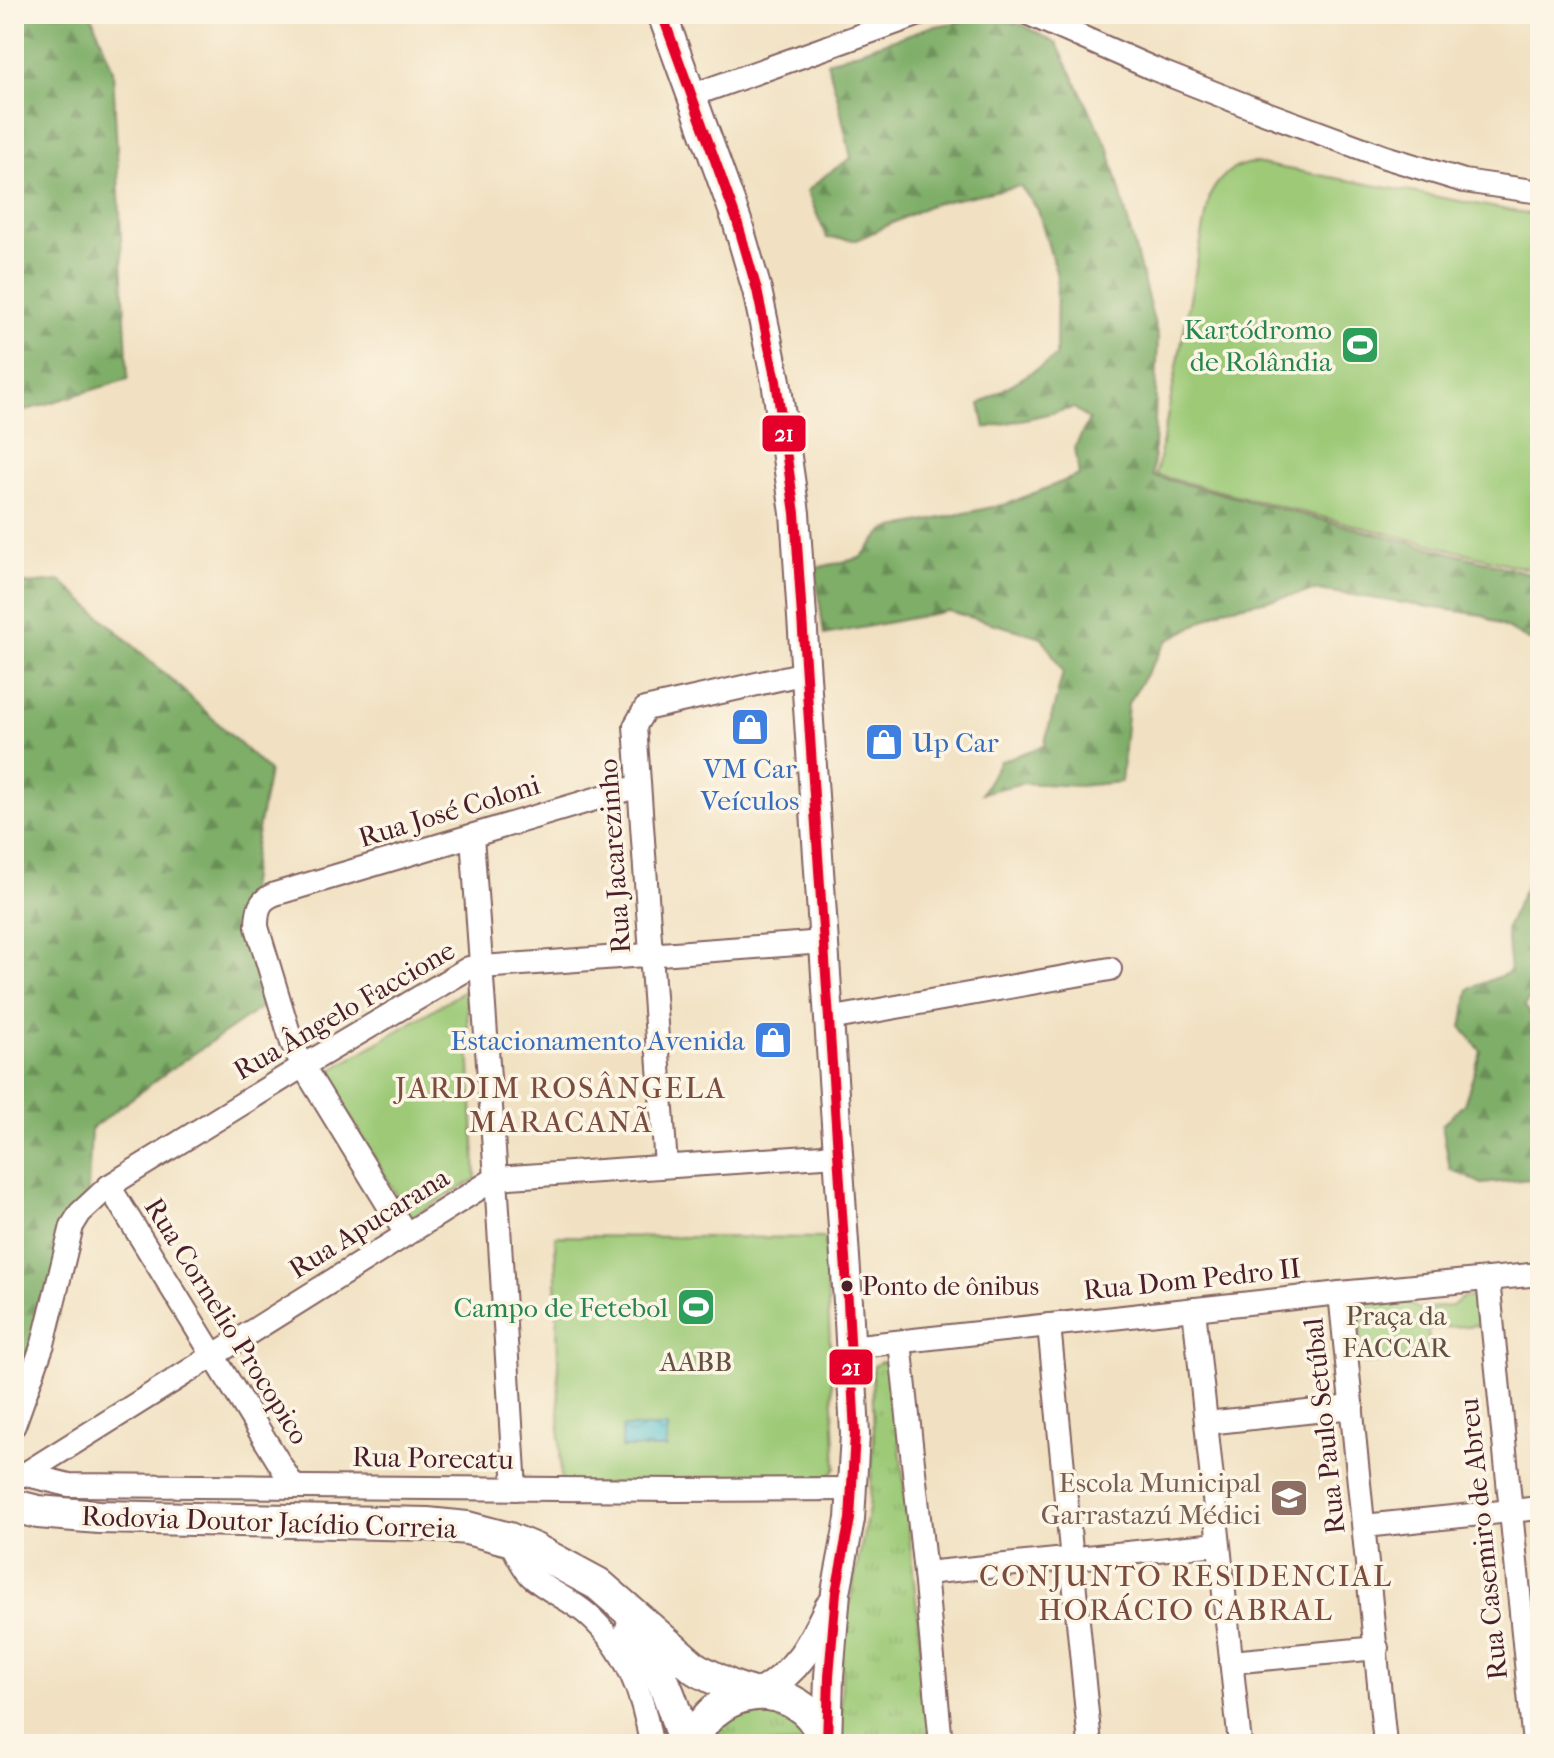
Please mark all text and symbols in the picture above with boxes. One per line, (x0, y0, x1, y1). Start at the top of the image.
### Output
place label: Kartódromo de Rolândia (1184, 313, 1333, 378)
sports icon: Kartódromo de Rolândia (1339, 324, 1381, 366)
line badge: 21 (761, 414, 807, 453)
text: 21 (774, 421, 794, 447)
shop icon: VM Car Veículos (729, 706, 771, 748)
shop icon: Up Car (863, 721, 905, 763)
place label: Up Car (912, 726, 999, 759)
place label: VM Car Veículos (700, 752, 799, 817)
street label: Rua Jacarezinho (591, 758, 637, 954)
street label: Rua José Coloni (354, 768, 544, 854)
street label: Rua Ângelo Faccione (227, 933, 461, 1087)
shop icon: Estacionamento Avenida (752, 1019, 794, 1061)
place label: Estacionamento Avenida (450, 1024, 746, 1057)
district label: JARDIM ROSÂNGELA MARACANÃ (393, 1071, 727, 1140)
street label: Rua Apucarana (283, 1160, 456, 1285)
street label: Rua Cornelio Procopico (138, 1192, 316, 1450)
street label: Rua Dom Pedro II (1082, 1251, 1302, 1307)
place label: Ponto de ônibus (862, 1271, 1039, 1302)
marker: Ponto de ônibus (839, 1278, 855, 1294)
sports icon: Campo de Fetebol (675, 1286, 717, 1328)
place label: Campo de Fetebol (453, 1291, 668, 1324)
park label: Praça da FACCAR (1342, 1299, 1452, 1364)
street label: Rua Paulo Setúbal (1296, 1316, 1352, 1536)
park label: AABB (659, 1345, 732, 1378)
line badge: 21 (828, 1348, 874, 1386)
text: 21 (841, 1355, 861, 1381)
street label: Rua Casemiro de Abreu (1452, 1396, 1514, 1682)
street label: Rua Porecatu (352, 1440, 514, 1476)
place label: Escola Municipal Garrastazú Médici (1041, 1466, 1261, 1531)
school or university icon: Escola Municipal Garrastazú Médici (1268, 1477, 1310, 1519)
street label: Rodovia Doutor Jacídio Correia (81, 1499, 458, 1545)
district label: CONJUNTO RESIDENCIAL HORÁCIO CABRAL (979, 1559, 1393, 1628)

